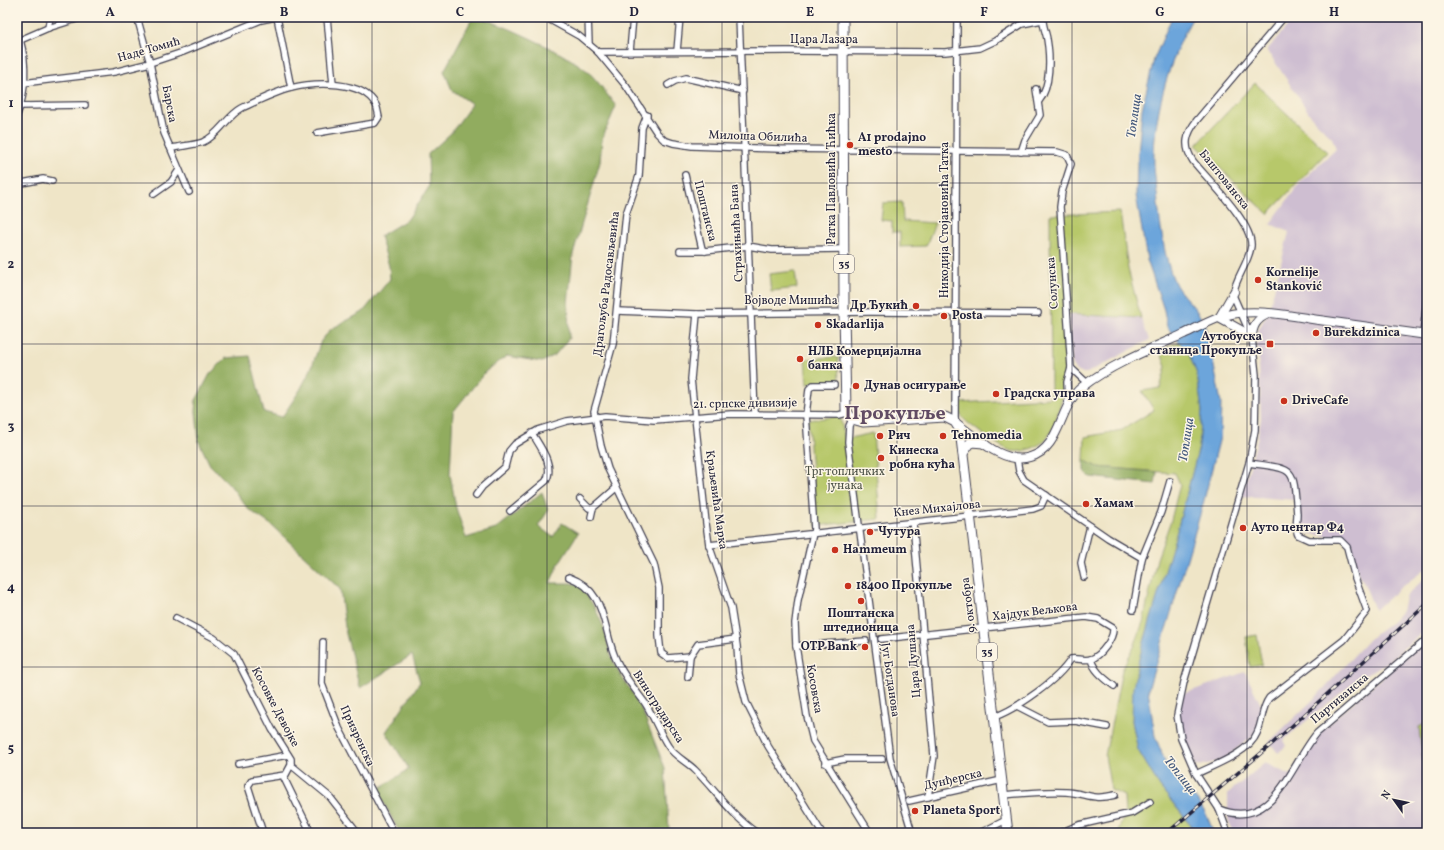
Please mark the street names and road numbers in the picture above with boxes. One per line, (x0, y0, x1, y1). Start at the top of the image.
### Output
street label: Цара Лазара (790, 32, 858, 48)
street label: Наде Томић (116, 33, 182, 67)
street label: Барска (158, 84, 180, 124)
street label: Ратка Павловића Ћићка (824, 113, 840, 245)
street label: Милоша Обилића (708, 127, 808, 147)
street label: Никодија Стојановића Татка (937, 142, 953, 298)
street label: Баштованска (1195, 147, 1253, 213)
street label: Поштанска (690, 179, 720, 243)
street label: Страхињића Бана (726, 184, 748, 282)
street label: Драгољуба Радосављевића (590, 210, 624, 358)
road number: 35 (834, 255, 854, 273)
street label: Солунска (1043, 256, 1063, 310)
street label: Војводе Мишића (744, 293, 838, 309)
street label: 21. српске дивизије (693, 395, 798, 413)
street label: Краљевића Марка (701, 449, 731, 551)
street label: Кнез Михајлова (892, 496, 982, 522)
street label: 9. октобра (958, 576, 980, 634)
street label: Хајдук Вељкова (992, 599, 1079, 625)
street label: Цара Душана (903, 623, 925, 699)
street label: Југ Богданова (877, 642, 903, 718)
road number: 35 (977, 643, 997, 661)
street label: Косовска (802, 663, 826, 715)
street label: Косовке Девојке (247, 664, 303, 750)
street label: Виноградарска (629, 668, 687, 746)
street label: Партизанска (1308, 670, 1372, 728)
street label: Призренска (336, 703, 378, 769)
street label: Дунђерска (922, 766, 984, 794)

